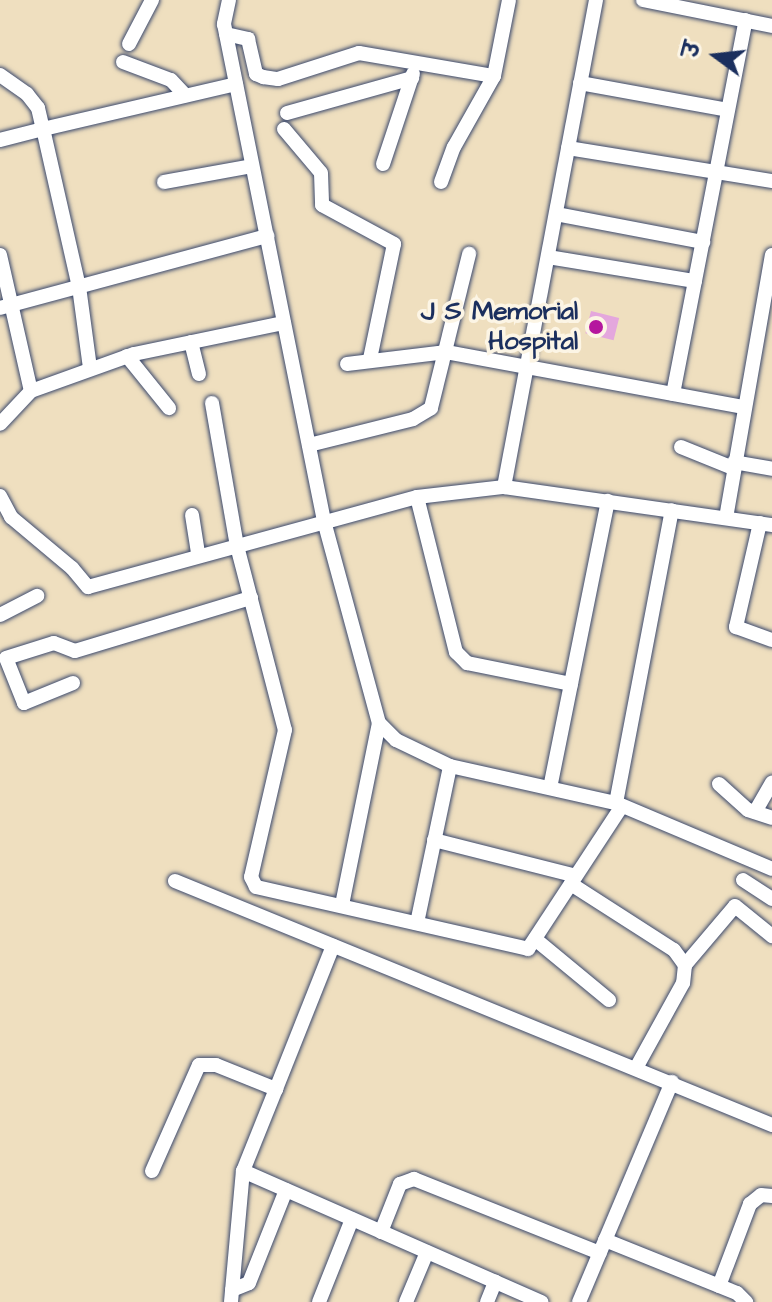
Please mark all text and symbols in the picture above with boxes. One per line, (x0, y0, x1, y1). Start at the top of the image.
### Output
north arrow (676, 16, 756, 96)
text: उ (675, 39, 709, 61)
place label: J S Memorial Hospital (421, 296, 578, 358)
marker: J S Memorial Hospital (585, 316, 607, 338)

